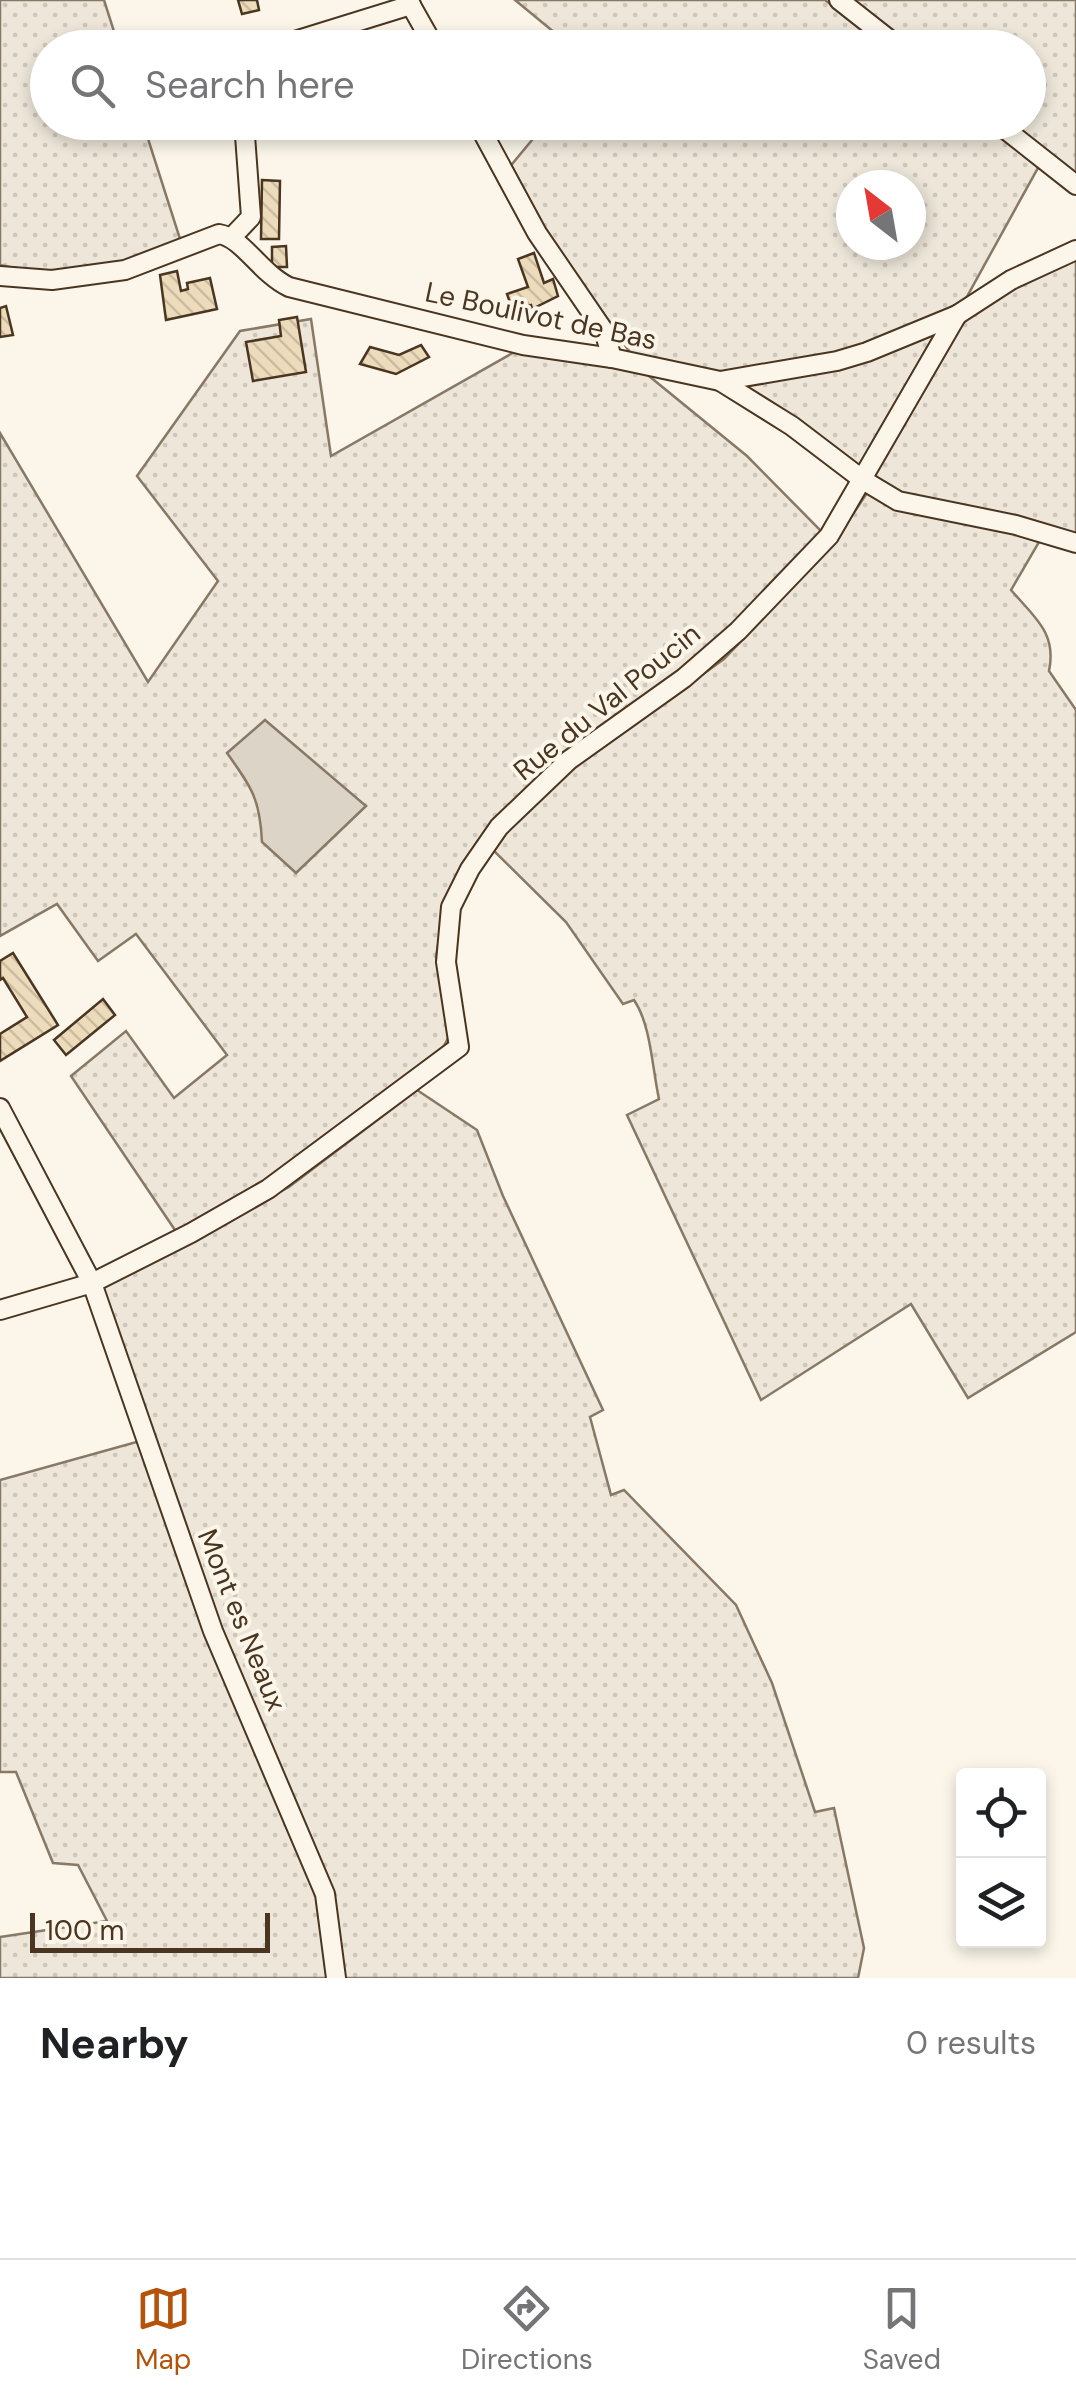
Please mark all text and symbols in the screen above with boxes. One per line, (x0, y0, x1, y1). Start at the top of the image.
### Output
search box (30, 30, 1046, 140)
icon: search (65, 58, 120, 113)
text: Search here (145, 60, 355, 110)
north arrow (836, 170, 926, 260)
street label: Le Boulivot de Bas (422, 273, 660, 359)
street label: Rue du Val Poucin (506, 615, 708, 789)
street label: Mont es Neaux (189, 1524, 295, 1716)
map controls (956, 1768, 1046, 1948)
button: locate (956, 1768, 1046, 1858)
button: layers (956, 1858, 1046, 1948)
scale bar (30, 1908, 270, 1952)
text: 100 m (45, 1912, 124, 1949)
text: Nearby (40, 2016, 189, 2071)
text: 0 results (906, 2022, 1036, 2064)
tab: Map (135, 2281, 191, 2378)
tab: Directions (461, 2281, 593, 2378)
tab: Saved (863, 2281, 941, 2378)

